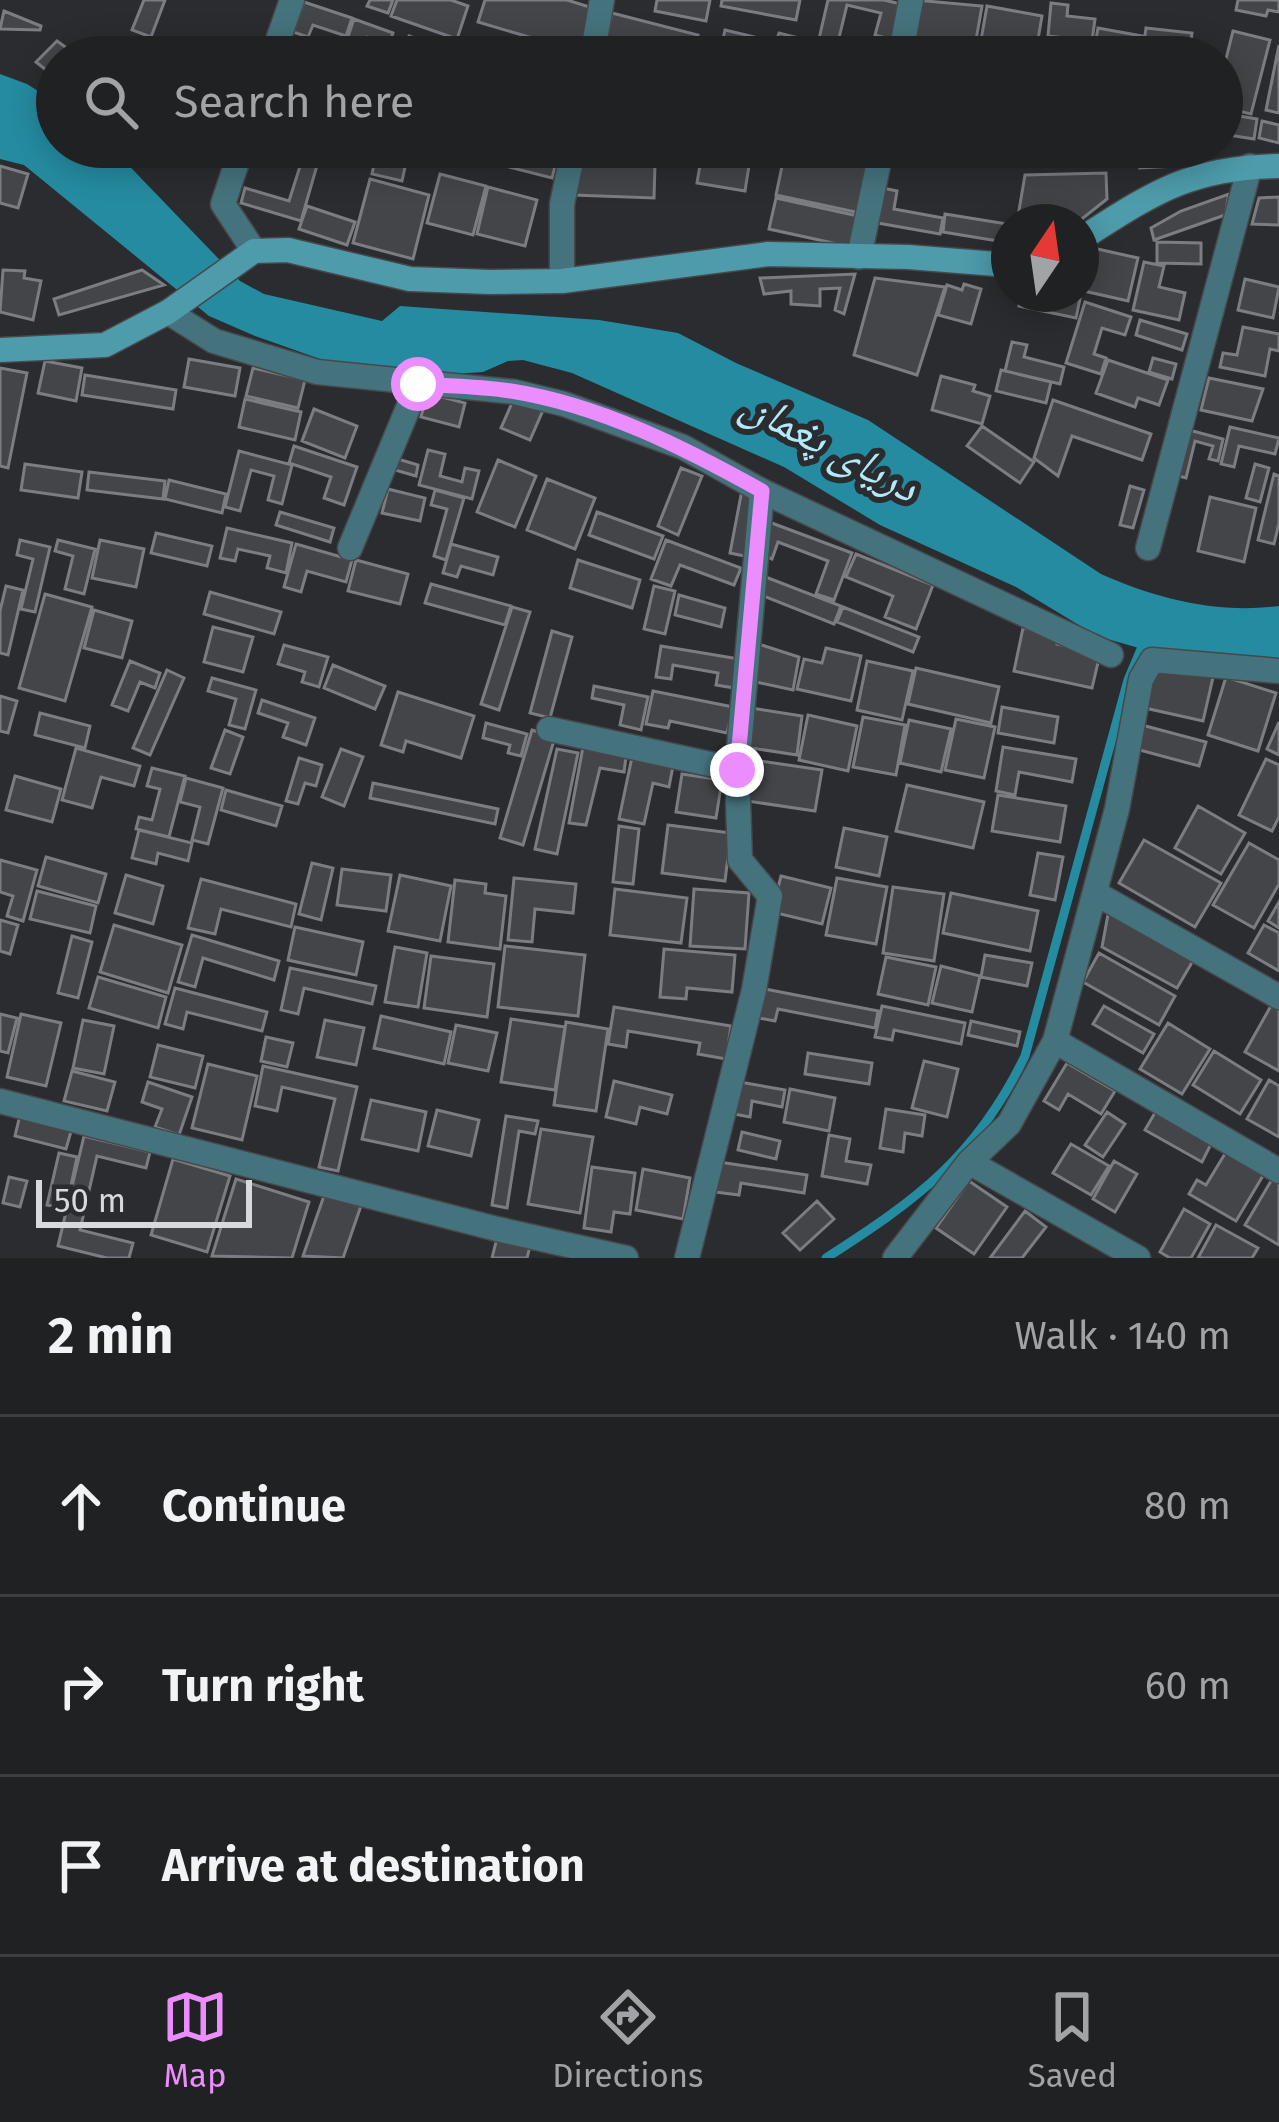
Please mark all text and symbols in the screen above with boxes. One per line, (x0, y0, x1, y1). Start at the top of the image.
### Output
search box (36, 36, 1243, 168)
icon: search (78, 69, 144, 135)
text: Search here (174, 75, 414, 129)
north arrow (991, 204, 1099, 312)
route start (391, 357, 445, 411)
water label: دریای پغمان (733, 376, 929, 514)
route end (710, 743, 764, 797)
scale bar (36, 1174, 252, 1227)
text: 50 m (54, 1181, 126, 1221)
text: 2 min (48, 1305, 173, 1367)
text: Walk · 140 m (1015, 1313, 1231, 1359)
icon: ahead (48, 1473, 114, 1539)
text: Continue (162, 1479, 346, 1533)
text: 80 m (1144, 1483, 1231, 1529)
icon: right (48, 1653, 114, 1719)
text: Turn right (162, 1659, 364, 1713)
text: 60 m (1145, 1663, 1231, 1709)
icon: arrive (48, 1833, 114, 1899)
text: Arrive at destination (162, 1839, 585, 1893)
tab: Map (162, 1984, 228, 2096)
tab: Directions (552, 1984, 704, 2096)
tab: Saved (1028, 1984, 1117, 2096)

